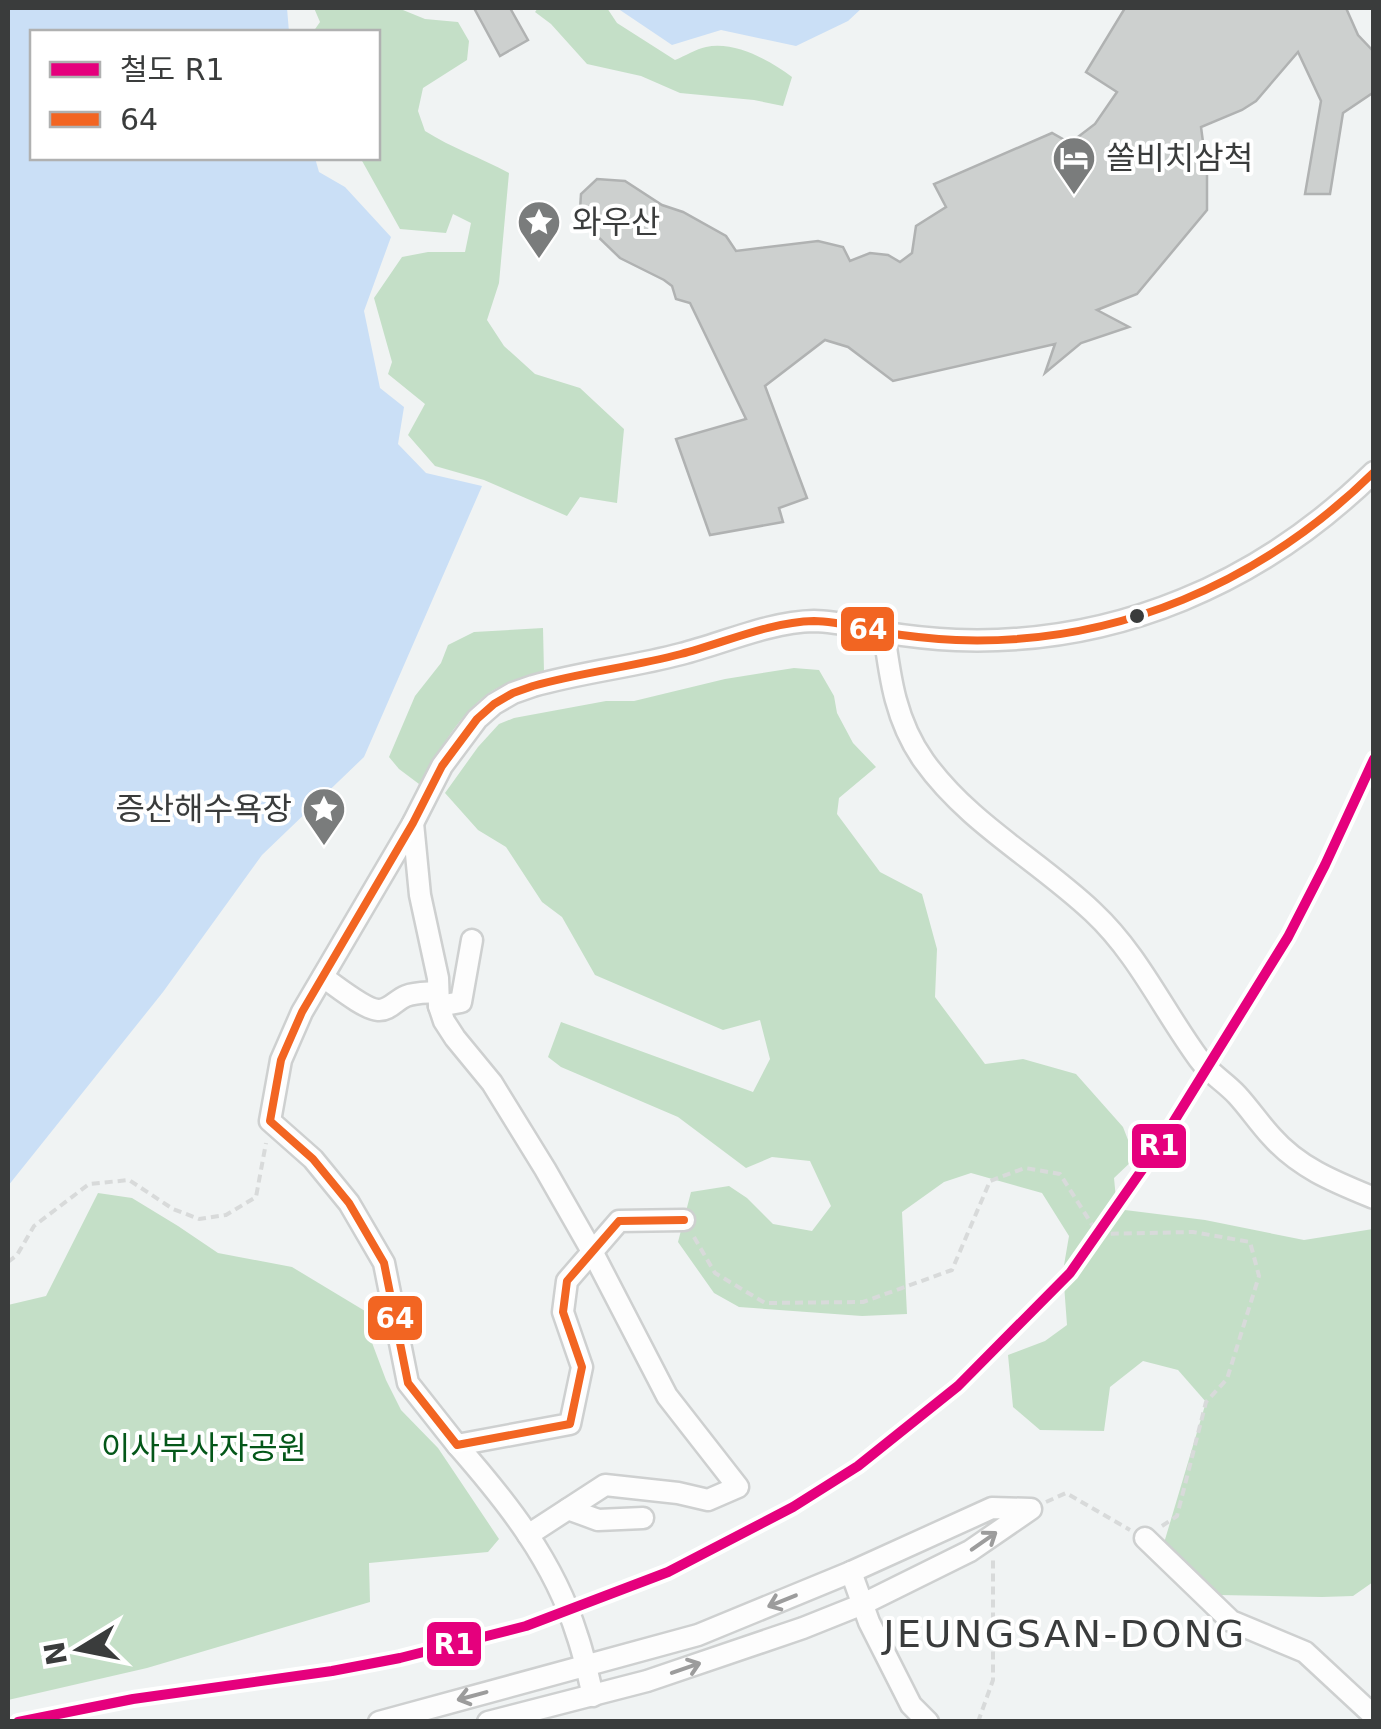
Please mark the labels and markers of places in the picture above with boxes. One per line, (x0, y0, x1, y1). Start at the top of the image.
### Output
hotel icon: 쏠비치삼척 (1051, 135, 1097, 196)
place label: 쏠비치삼척 (1106, 139, 1253, 177)
place icon: 와우산 (516, 199, 562, 260)
place label: 와우산 (572, 203, 660, 241)
unlabelled marker (1127, 606, 1147, 626)
place icon: 증산해수욕장 (301, 786, 347, 847)
place label: 증산해수욕장 (115, 790, 292, 828)

